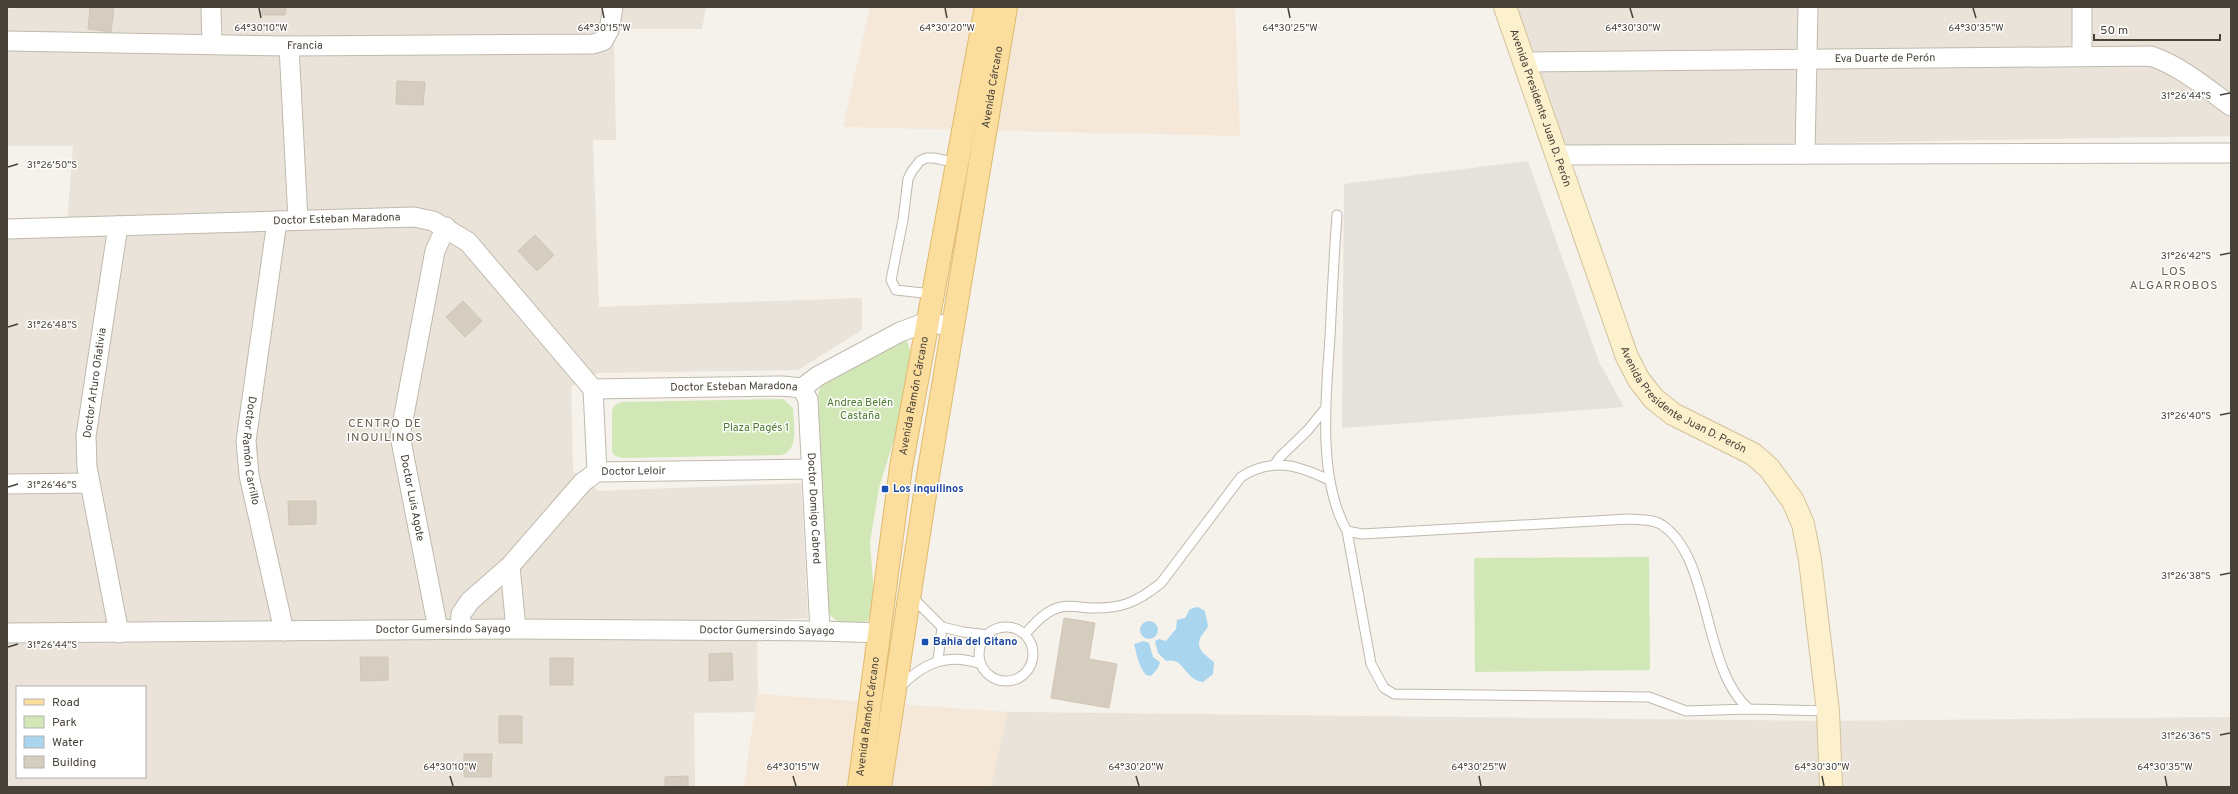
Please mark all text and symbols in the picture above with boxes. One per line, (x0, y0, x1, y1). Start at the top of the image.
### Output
scale bar (2094, 16, 2220, 42)
text: 64°30'10"W (234, 22, 288, 35)
text: 64°30'15"W (577, 22, 631, 35)
text: 64°30'20"W (919, 22, 975, 35)
text: 64°30'25"W (1262, 22, 1318, 35)
text: 64°30'30"W (1605, 22, 1661, 35)
text: 64°30'35"W (1948, 22, 2004, 35)
text: 50 m (2100, 23, 2128, 39)
street label: Avenida Presidente Juan D. Perón (1506, 27, 1574, 189)
street label: Francia (287, 39, 323, 53)
street label: Avenida Cárcano (979, 45, 1006, 129)
street label: Eva Duarte de Perón (1835, 51, 1935, 66)
text: 31°26'44"S (2161, 90, 2211, 103)
text: 31°26'50"S (27, 159, 77, 172)
street label: Doctor Esteban Maradona (273, 210, 401, 228)
text: 31°26'42"S (2161, 250, 2211, 263)
district label: LOS ALGARROBOS (2130, 264, 2218, 294)
text: 31°26'48"S (27, 319, 77, 332)
street label: Doctor Arturo Oñativia (80, 327, 110, 439)
street label: Avenida Ramón Cárcano (896, 335, 932, 456)
street label: Avenida Presidente Juan D. Perón (1617, 345, 1749, 457)
street label: Doctor Esteban Maradona (670, 379, 799, 395)
street label: Doctor Ramón Carrillo (239, 395, 263, 506)
park label: Andrea Belén Castaña (827, 396, 893, 423)
text: 31°26'40"S (2161, 410, 2211, 423)
district label: CENTRO DE INQUILINOS (347, 416, 423, 446)
park label: Plaza Pagés 1 (723, 421, 789, 435)
street label: Doctor Domigo Cabred (804, 452, 824, 565)
street label: Doctor Luis Agote (397, 453, 427, 543)
street label: Doctor Leloir (601, 464, 666, 479)
text: 31°26'46"S (27, 479, 77, 492)
place label: Los inquilinos (893, 482, 964, 496)
marker: Los inquilinos (880, 484, 890, 494)
text: 31°26'38"S (2161, 570, 2211, 583)
street label: Doctor Gumersindo Sayago (375, 622, 511, 637)
street label: Doctor Gumersindo Sayago (699, 623, 835, 638)
place label: Bahia del Gitano (933, 635, 1018, 649)
marker: Bahia del Gitano (920, 637, 930, 647)
text: 31°26'44"S (27, 639, 77, 652)
street label: Avenida Ramón Cárcano (853, 656, 883, 777)
legend (16, 686, 146, 778)
text: Road (52, 695, 80, 711)
text: Park (52, 715, 77, 731)
text: 31°26'36"S (2161, 730, 2211, 743)
text: Water (52, 735, 84, 751)
text: Building (52, 755, 96, 771)
text: 64°30'10"W (423, 761, 477, 774)
text: 64°30'15"W (766, 761, 820, 774)
text: 64°30'20"W (1108, 761, 1164, 774)
text: 64°30'25"W (1451, 761, 1507, 774)
text: 64°30'30"W (1794, 761, 1850, 774)
text: 64°30'35"W (2137, 761, 2193, 774)

